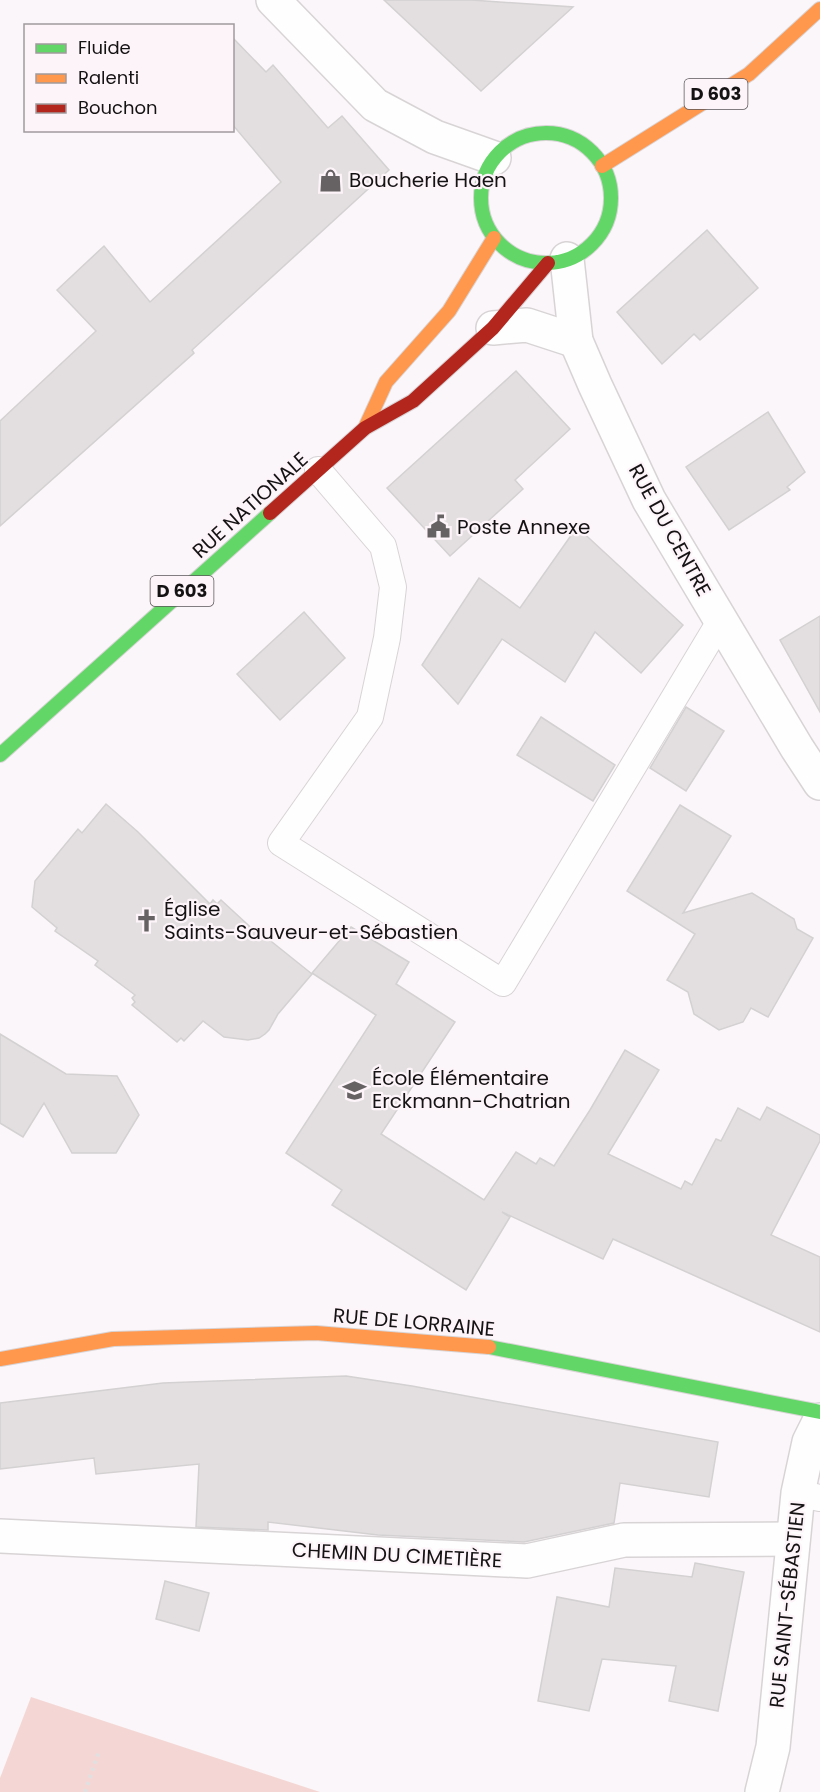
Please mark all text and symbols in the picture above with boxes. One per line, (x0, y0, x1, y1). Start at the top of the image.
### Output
legend (24, 24, 234, 132)
text: Fluide (78, 35, 131, 60)
text: Ralenti (78, 65, 139, 90)
road number: D 603 (684, 79, 748, 109)
text: Bouchon (78, 95, 158, 120)
place label: Boucherie Haen (349, 166, 507, 194)
shop icon: Boucherie Haen (318, 167, 344, 193)
street label: RUE NATIONALE (186, 446, 314, 564)
street label: RUE DU CENTRE (622, 459, 718, 601)
place label: Poste Annexe (457, 513, 590, 541)
public building icon: Poste Annexe (426, 514, 452, 540)
road number: D 603 (150, 576, 213, 606)
place label: Église Saints-Sauveur-et-Sébastien (164, 895, 458, 946)
church icon: Église Saints-Sauveur-et-Sébastien (133, 907, 159, 933)
place label: École Élémentaire Erckmann-Chatrian (372, 1064, 571, 1115)
school or university icon: École Élémentaire Erckmann-Chatrian (341, 1077, 367, 1103)
street label: RUE DE LORRAINE (332, 1301, 496, 1343)
street label: RUE SAINT-SÉBASTIEN (762, 1501, 812, 1709)
street label: CHEMIN DU CIMETIÈRE (291, 1536, 503, 1574)

